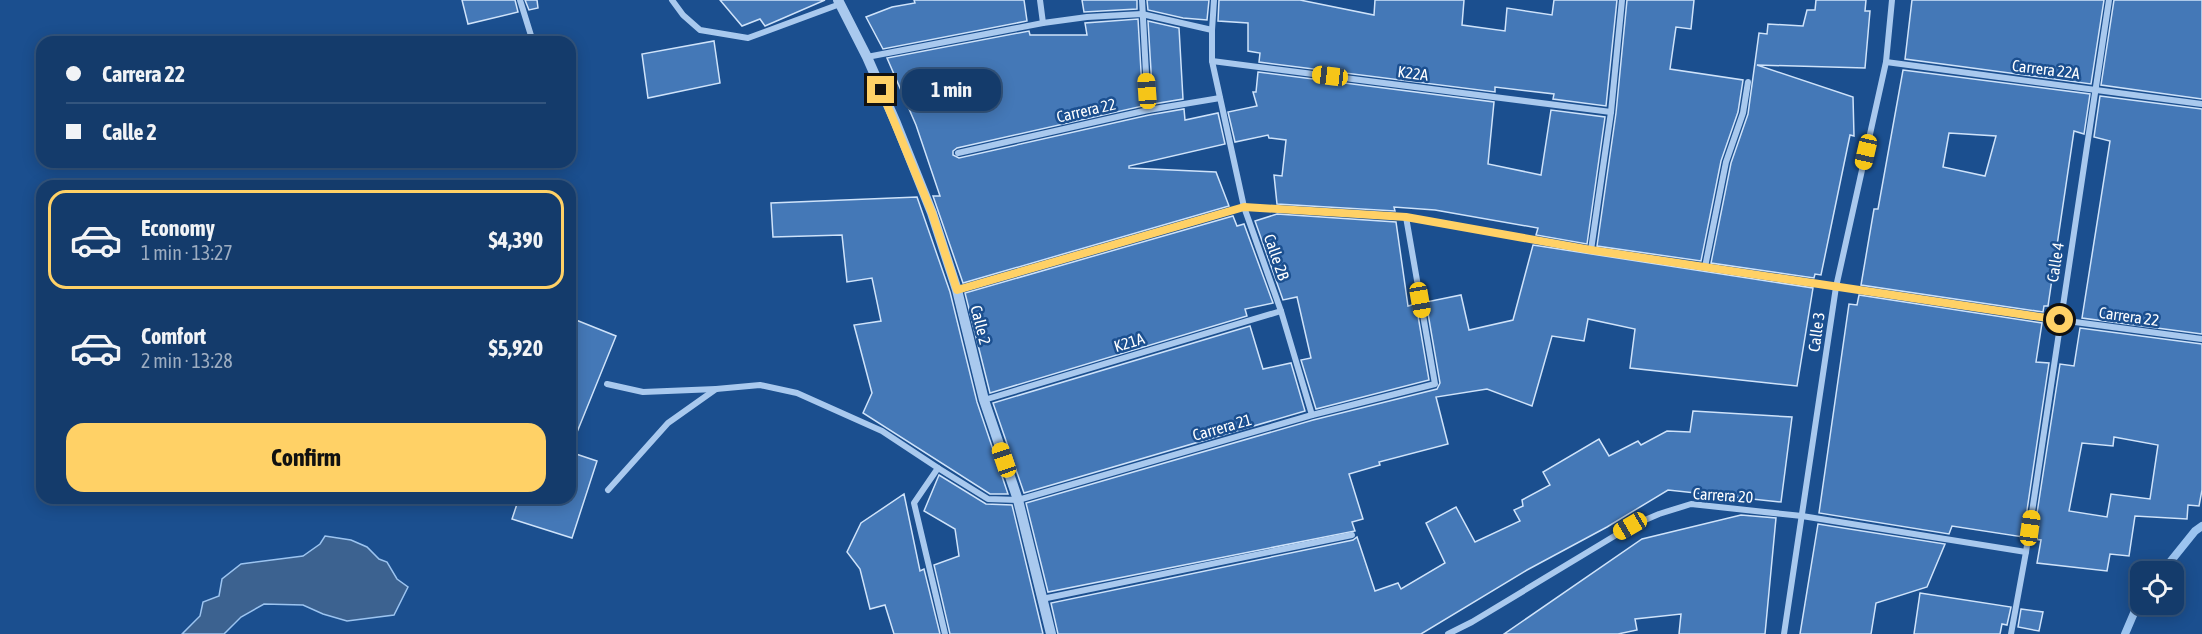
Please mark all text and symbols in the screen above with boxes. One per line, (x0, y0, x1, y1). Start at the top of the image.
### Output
street label: Carrera 22A (2011, 56, 2081, 82)
text: Carrera 22 (102, 61, 185, 87)
street label: K22A (1397, 62, 1429, 84)
car (1311, 65, 1349, 87)
callout: 1 min (902, 69, 1001, 111)
car (1137, 72, 1157, 110)
route end (867, 76, 894, 103)
text: 1 min (931, 78, 972, 101)
street label: Carrera 22 (1055, 94, 1117, 126)
text: Calle 2 (102, 119, 157, 145)
car (1853, 132, 1879, 172)
icon: car (69, 213, 123, 267)
text: Economy (141, 215, 215, 241)
text: $4,390 (488, 227, 543, 253)
street label: Calle 2B (1261, 232, 1293, 283)
text: 1 min · 13:27 (141, 241, 233, 264)
street label: Calle 4 (2043, 241, 2067, 283)
car (1408, 281, 1432, 319)
street label: Calle 2 (967, 303, 995, 347)
street label: Carrera 22 (2098, 303, 2160, 329)
route start (2046, 306, 2073, 333)
street label: Calle 3 (1804, 311, 1828, 353)
icon: car (69, 321, 123, 375)
text: Comfort (141, 323, 206, 349)
street label: K21A (1112, 329, 1146, 355)
text: $5,920 (488, 335, 543, 361)
text: 2 min · 13:28 (141, 349, 233, 372)
street label: Carrera 21 (1190, 410, 1254, 444)
button: Confirm (66, 423, 546, 492)
car (990, 440, 1018, 480)
street label: Carrera 20 (1692, 484, 1754, 506)
car (1610, 509, 1650, 543)
car (2019, 509, 2041, 547)
map controls (2130, 561, 2184, 615)
button: locate (2130, 561, 2184, 615)

